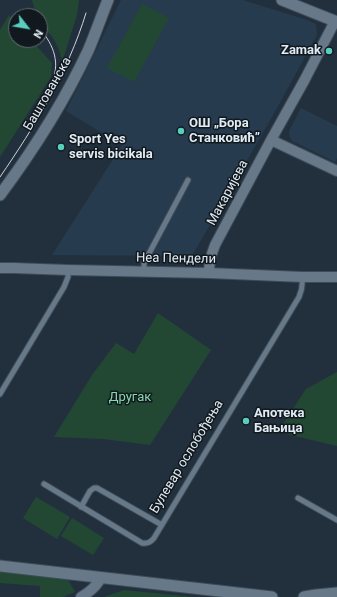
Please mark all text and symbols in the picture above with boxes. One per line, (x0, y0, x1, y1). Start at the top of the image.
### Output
north arrow (8, 8, 48, 48)
text: N (30, 27, 45, 41)
place label: Zamak (281, 43, 321, 59)
marker: Zamak (324, 46, 334, 56)
street label: Баштованска (21, 55, 75, 133)
place label: ОШ „Бора Станковић” (189, 116, 260, 147)
marker: ОШ „Бора Станковић” (176, 126, 186, 136)
place label: Sport Yes servis bicikala (69, 132, 153, 163)
marker: Sport Yes servis bicikala (56, 142, 66, 152)
street label: Макаријева (204, 158, 252, 228)
street label: Неа Пендели (136, 251, 216, 267)
park label: Другак (109, 390, 151, 406)
street label: Булевар ослобођења (147, 397, 227, 517)
place label: Апотека Бањица (254, 406, 305, 437)
marker: Апотека Бањица (241, 416, 251, 426)

